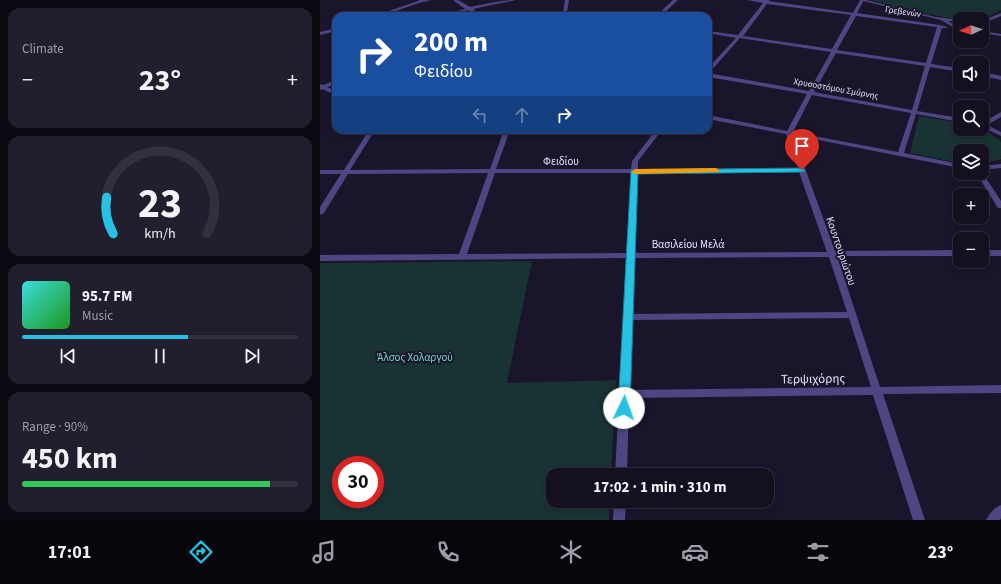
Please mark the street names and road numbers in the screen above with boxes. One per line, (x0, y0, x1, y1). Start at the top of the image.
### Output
street label: Γρεβενών (884, 3, 922, 21)
street label: Χρυσοστόμου Σμύρνης (793, 75, 880, 103)
street label: Φειδίου (543, 154, 579, 169)
street label: Κουντουριώτου (822, 215, 860, 287)
street label: Βασιλείου Μελά (652, 237, 724, 252)
street label: Τερψιχόρης (781, 369, 846, 389)

